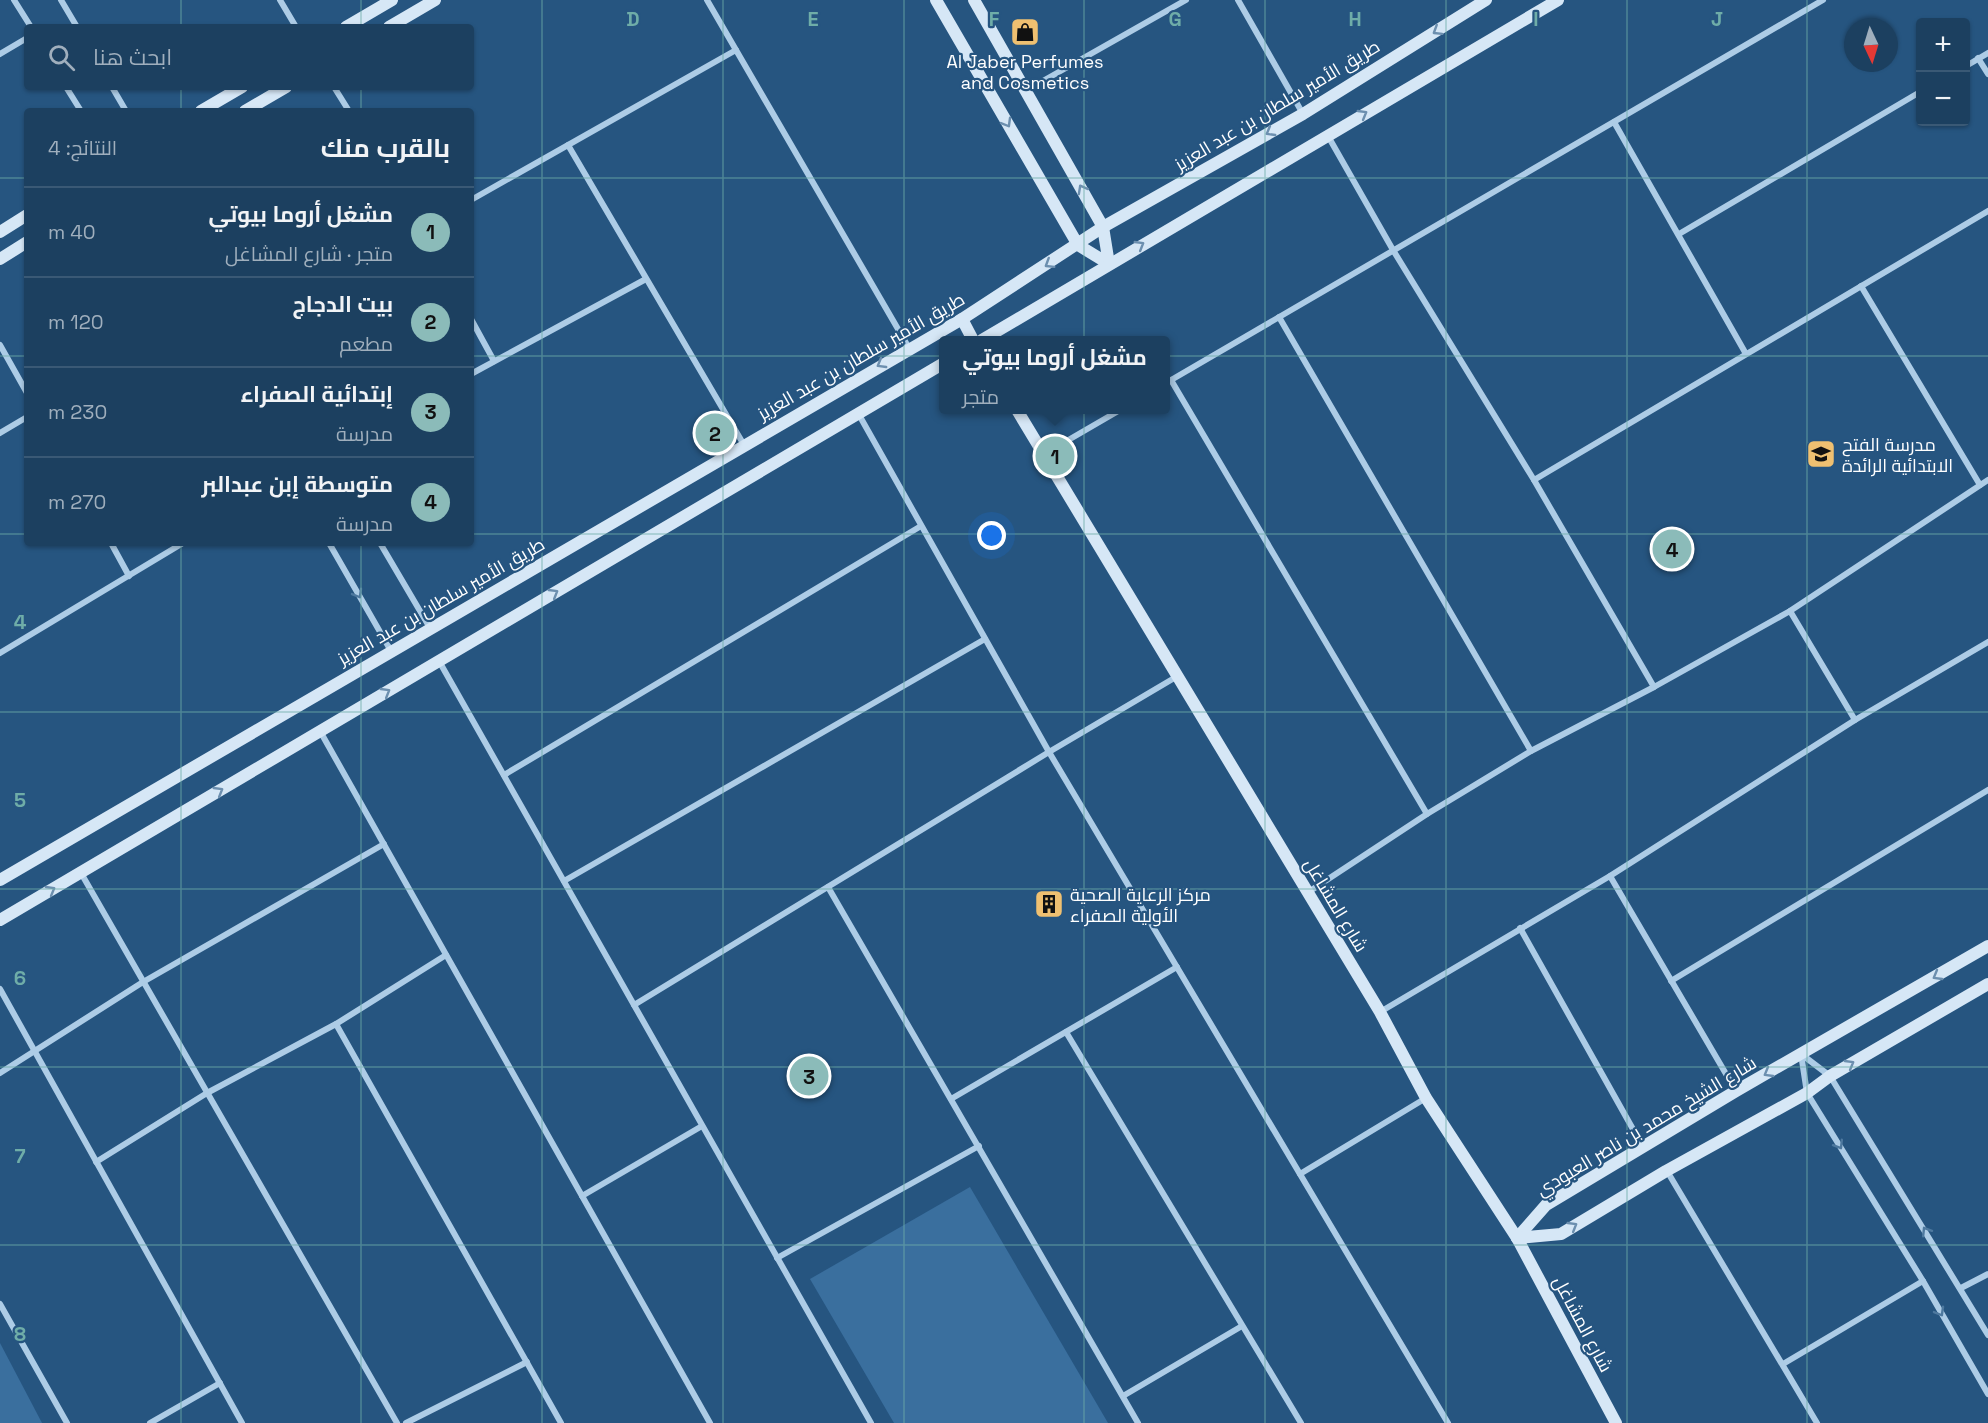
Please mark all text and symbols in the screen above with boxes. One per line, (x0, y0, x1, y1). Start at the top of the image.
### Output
text: D (626, 6, 640, 32)
text: E (807, 6, 819, 32)
text: F (989, 6, 1000, 32)
text: G (1168, 6, 1182, 32)
text: H (1348, 6, 1362, 32)
text: I (1533, 6, 1539, 32)
text: J (1711, 6, 1723, 32)
shop icon: Al Jaber Perfumes and Cosmetics (1009, 16, 1041, 48)
north arrow (1844, 18, 1898, 72)
map controls (1916, 18, 1970, 126)
button: + (1916, 18, 1970, 72)
one-way arrow (1432, 23, 1443, 34)
search box (24, 24, 474, 90)
street label: طريق الأمير سلطان بن عبد العزيز (1169, 35, 1384, 177)
icon: search (45, 41, 78, 74)
text: ابحث هنا (93, 43, 172, 71)
place label: Al Jaber Perfumes and Cosmetics (946, 50, 1104, 94)
button: − (1916, 72, 1970, 126)
one-way arrow (1357, 110, 1367, 122)
one-way arrow (1000, 117, 1012, 127)
one-way arrow (1266, 125, 1276, 137)
text: بالقرب منك (321, 131, 450, 165)
text: النتائج: 4 (48, 135, 117, 161)
one-way arrow (1078, 185, 1089, 195)
text: مشغل أروما بيوتي (209, 200, 393, 228)
text: 40 m (48, 219, 96, 245)
text: 1 (426, 219, 435, 245)
text: متجر · شارع المشاغل (225, 241, 393, 267)
one-way arrow (1134, 241, 1144, 253)
one-way arrow (1045, 257, 1055, 269)
street label: طريق الأمير سلطان بن عبد العزيز (752, 287, 969, 426)
text: بيت الدجاج (292, 290, 393, 318)
text: 120 m (48, 309, 104, 335)
text: 2 (425, 309, 436, 335)
text: مطعم (339, 331, 393, 357)
popup (939, 336, 1170, 414)
text: مشغل أروما بيوتي (962, 343, 1147, 371)
one-way arrow (877, 357, 887, 369)
text: إبتدائية الصفراء (240, 380, 393, 408)
text: متجر (962, 384, 999, 410)
text: 230 m (48, 399, 107, 425)
text: 3 (424, 399, 437, 425)
pin: 2 (696, 410, 734, 456)
text: مدرسة (336, 421, 393, 447)
place label: مدرسة الفتح الابتدائية الرائدة (1842, 433, 1953, 477)
pin: 1 (1036, 434, 1074, 478)
school or university icon: مدرسة الفتح الابتدائية الرائدة (1805, 438, 1837, 470)
text: متوسطة إبن عبدالبر (202, 470, 393, 498)
text: 270 m (48, 489, 106, 515)
text: 4 (424, 489, 437, 515)
text: مدرسة (336, 511, 393, 537)
your location (977, 521, 1006, 550)
pin: 4 (1652, 526, 1692, 572)
street label: طريق الأمير سلطان بن عبد العزيز (332, 532, 549, 671)
one-way arrow (351, 588, 362, 598)
one-way arrow (548, 588, 558, 600)
text: 4 (14, 609, 27, 635)
one-way arrow (380, 688, 390, 699)
text: 5 (14, 787, 26, 813)
one-way arrow (212, 787, 223, 799)
street label: شارع المشاغل (1298, 854, 1373, 957)
place label: مركز الرعاية الصحية الأولية الصفراء (1070, 883, 1211, 927)
one-way arrow (45, 886, 55, 898)
building icon: مركز الرعاية الصحية الأولية الصفراء (1033, 888, 1065, 920)
text: 6 (14, 965, 26, 991)
one-way arrow (1933, 968, 1943, 980)
street label: شارع الشيخ محمد بن ناصر العبودي (1532, 1051, 1762, 1204)
pin: 3 (790, 1054, 828, 1098)
one-way arrow (1844, 1060, 1854, 1071)
one-way arrow (1764, 1065, 1774, 1077)
one-way arrow (1831, 1139, 1843, 1149)
text: 7 (14, 1143, 26, 1169)
one-way arrow (1567, 1222, 1577, 1233)
one-way arrow (1921, 1227, 1933, 1237)
street label: شارع المشاغل (1547, 1272, 1618, 1376)
one-way arrow (1933, 1305, 1944, 1316)
text: 8 (14, 1321, 26, 1347)

